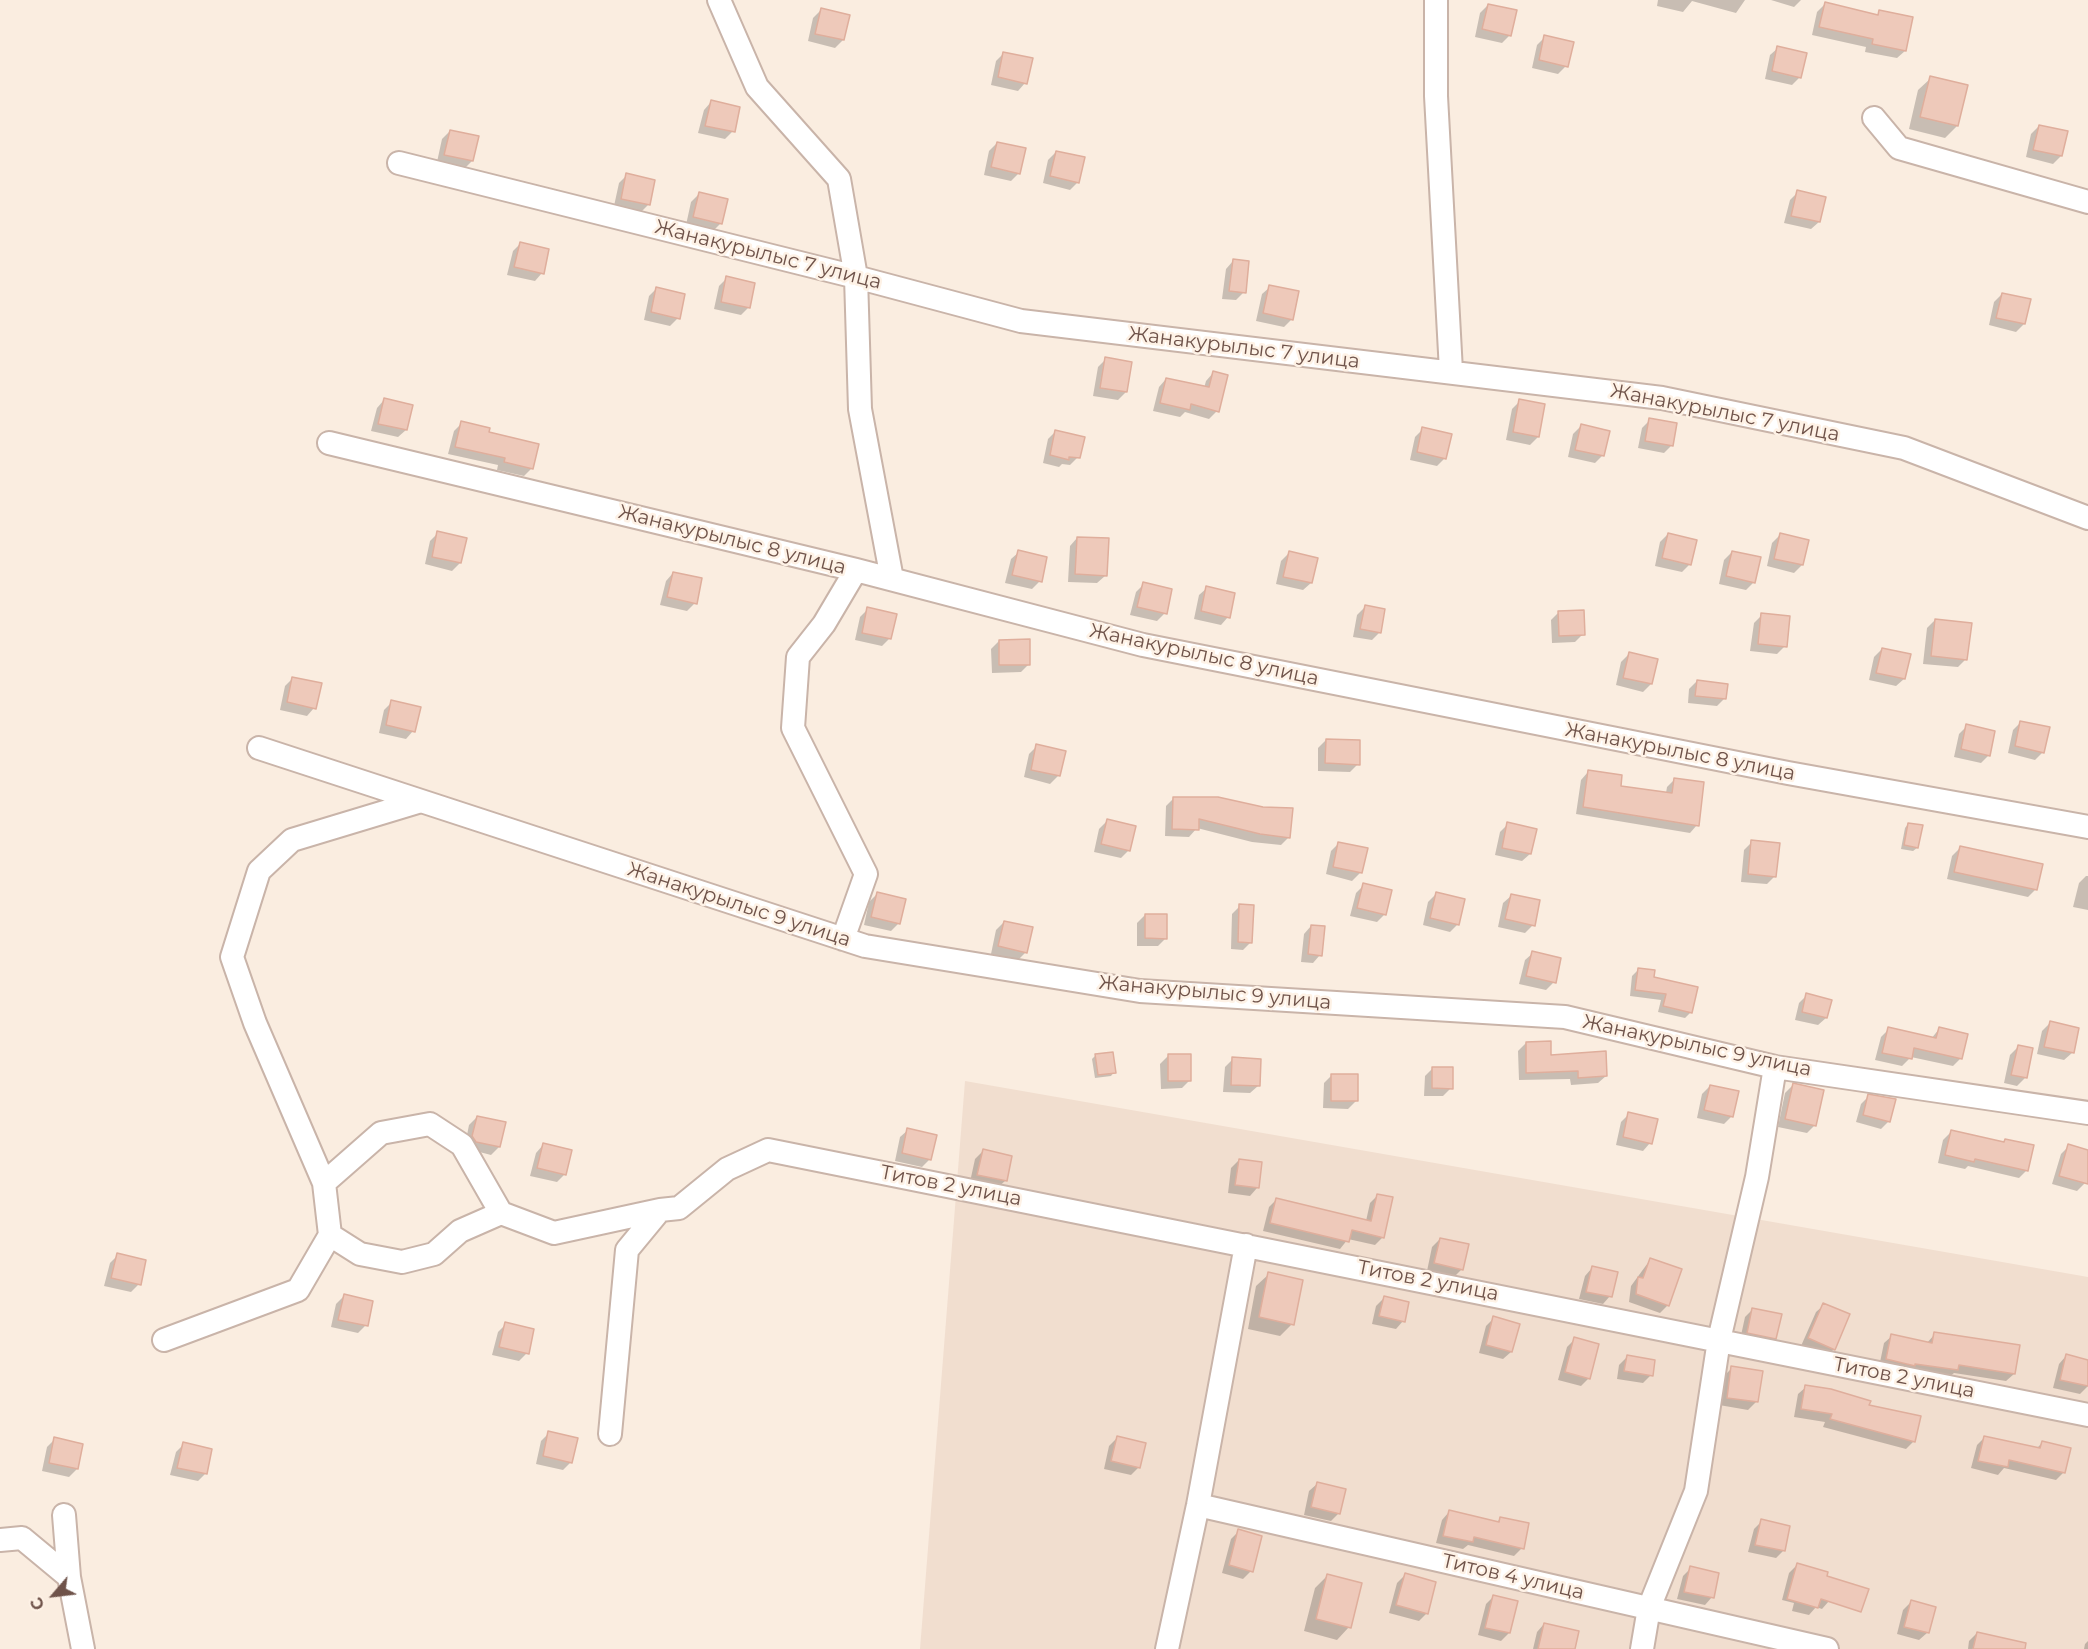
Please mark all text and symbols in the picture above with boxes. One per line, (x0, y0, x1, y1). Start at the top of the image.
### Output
street label: Жанакурылыс 7 улица (652, 215, 884, 295)
street label: Жанакурылыс 7 улица (1127, 322, 1361, 374)
street label: Жанакурылыс 7 улица (1608, 379, 1842, 447)
street label: Жанакурылыс 8 улица (616, 500, 848, 580)
street label: Жанакурылыс 8 улица (1087, 619, 1321, 691)
street label: Жанакурылыс 8 улица (1563, 718, 1797, 786)
street label: Жанакурылыс 9 улица (624, 858, 854, 952)
street label: Жанакурылыс 9 улица (1098, 971, 1332, 1015)
street label: Жанакурылыс 9 улица (1580, 1010, 1814, 1082)
street label: Титов 2 улица (878, 1161, 1024, 1211)
street label: Титов 2 улица (1355, 1256, 1501, 1306)
street label: Титов 2 улица (1831, 1353, 1977, 1403)
street label: Титов 4 улица (1440, 1549, 1586, 1605)
north arrow (24, 1565, 84, 1625)
text: С (27, 1594, 49, 1613)

